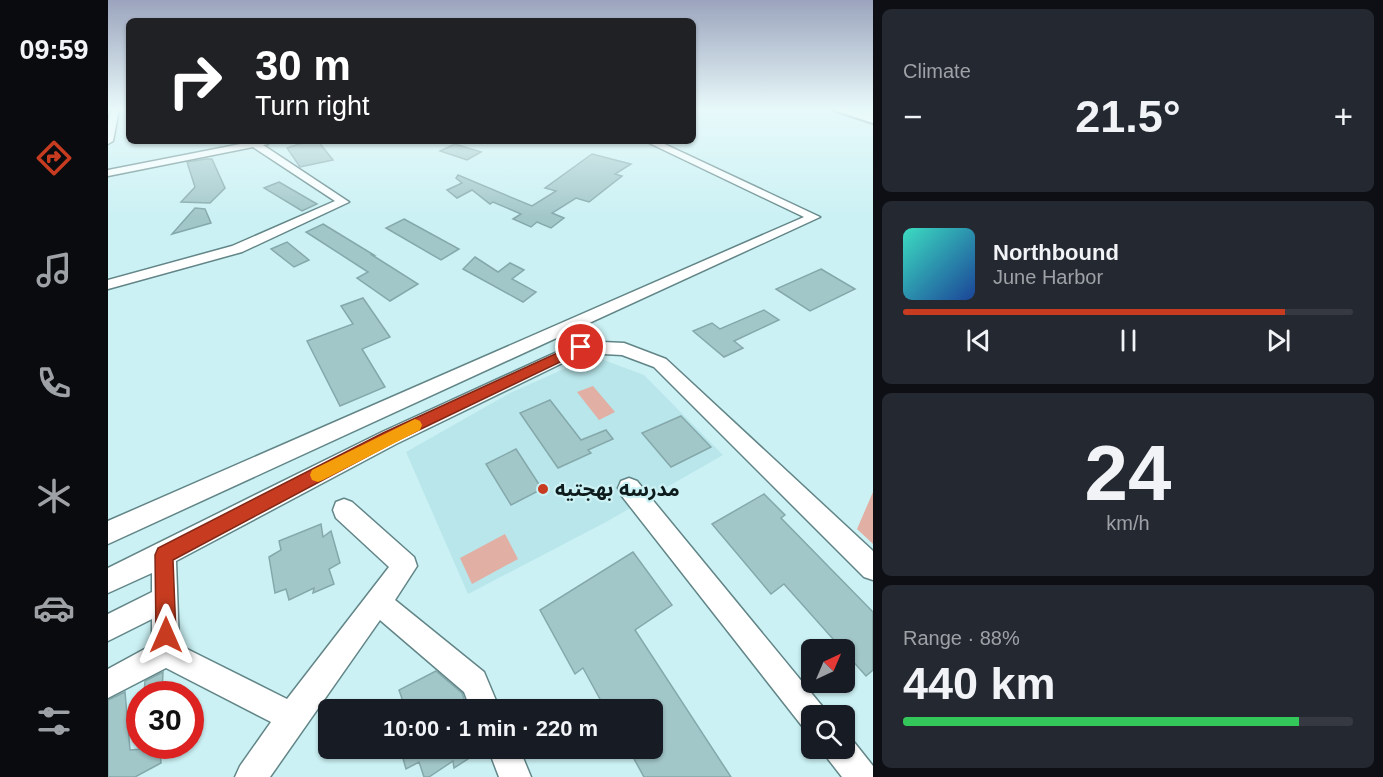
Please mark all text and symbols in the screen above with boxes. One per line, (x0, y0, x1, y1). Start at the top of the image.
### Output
text: 09:59 (19, 35, 89, 65)
icon: right (156, 42, 234, 120)
text: 30 m (255, 42, 351, 89)
text: Climate (903, 60, 971, 82)
text: Turn right (255, 91, 370, 121)
text: 21.5° (1075, 91, 1181, 142)
text: − (903, 98, 922, 135)
text: + (1334, 98, 1353, 135)
icon: directions (33, 137, 75, 179)
text: Northbound (993, 240, 1119, 265)
icon: music (33, 249, 75, 291)
text: June Harbor (993, 266, 1103, 288)
pin (555, 321, 606, 372)
icon: previous (962, 324, 995, 357)
icon: pause (1112, 324, 1145, 357)
icon: next (1262, 324, 1295, 357)
icon: arrive (564, 330, 597, 363)
icon: phone (33, 362, 75, 404)
text: 24 (1085, 429, 1171, 517)
icon: climate (33, 475, 75, 517)
place label: مدرسه بهجتیه (555, 478, 680, 501)
marker: مدرسه بهجتیه (536, 482, 550, 496)
text: km/h (1106, 512, 1150, 534)
icon: car (33, 587, 75, 629)
position arrow (134, 603, 198, 667)
text: Range · 88% (903, 627, 1020, 649)
north arrow (801, 639, 855, 693)
map controls (801, 639, 855, 759)
text: 440 km (903, 658, 1056, 709)
speed limit sign: 30 (126, 681, 204, 759)
icon: filters (33, 700, 75, 742)
button: search (801, 705, 855, 759)
text: 10:00 · 1 min · 220 m (383, 716, 598, 741)

